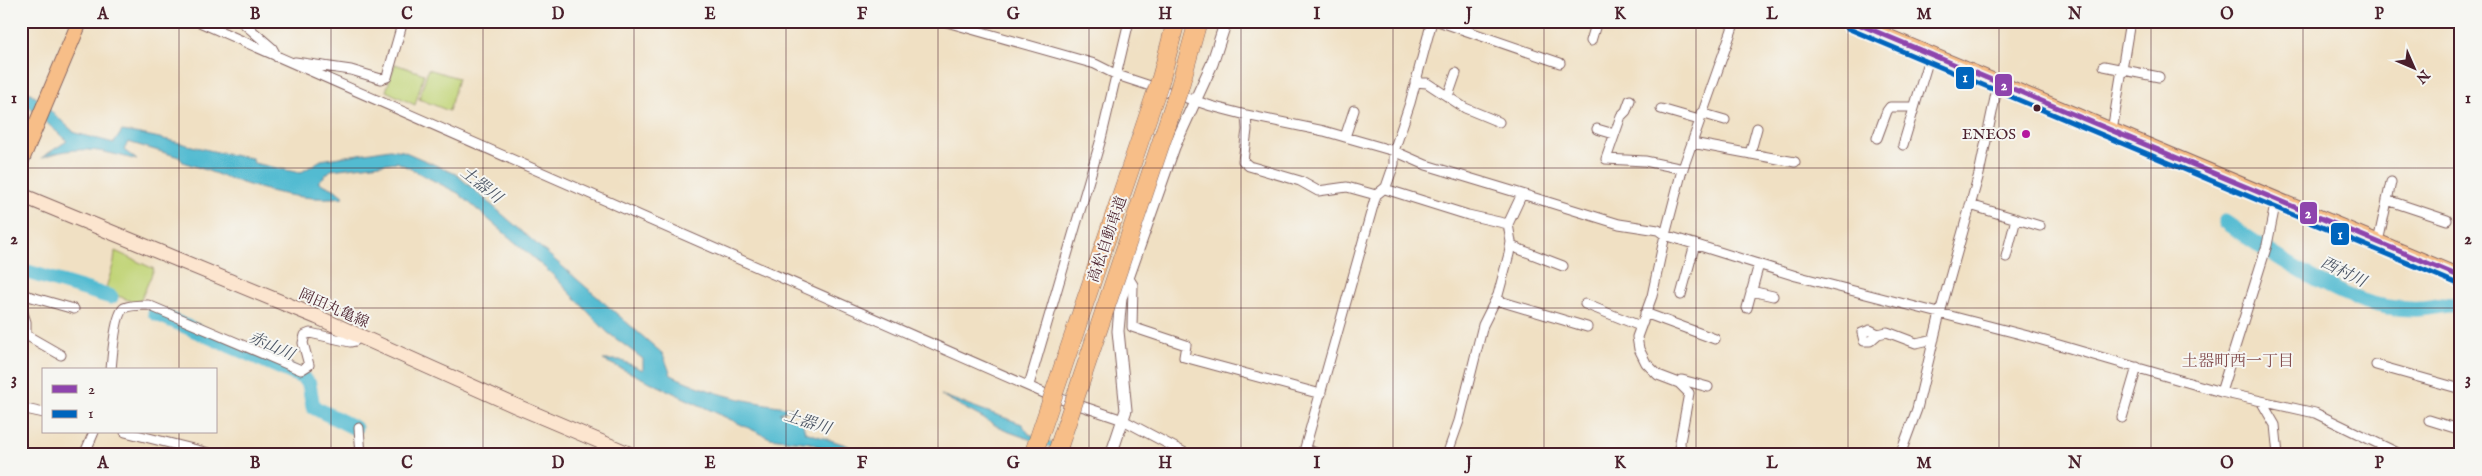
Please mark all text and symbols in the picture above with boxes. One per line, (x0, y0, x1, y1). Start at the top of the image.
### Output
text: A (97, 5, 110, 25)
text: B (250, 5, 261, 25)
text: C (401, 5, 413, 25)
text: D (552, 5, 565, 25)
text: E (704, 5, 716, 25)
text: F (857, 5, 868, 25)
text: G (1007, 5, 1020, 25)
text: H (1158, 5, 1172, 25)
text: I (1314, 5, 1321, 25)
text: J (1464, 5, 1473, 25)
text: K (1614, 5, 1627, 25)
text: L (1766, 5, 1778, 25)
text: M (1916, 5, 1932, 25)
text: N (2067, 5, 2082, 25)
text: O (2220, 5, 2234, 25)
text: P (2374, 5, 2384, 25)
north arrow (2390, 42, 2440, 92)
text: N (2412, 65, 2434, 87)
line badge: 1 (1955, 66, 1975, 90)
text: 1 (1962, 69, 1968, 87)
line badge: 2 (1994, 73, 2013, 97)
text: 2 (2001, 77, 2008, 95)
text: 1 (11, 89, 17, 109)
text: 1 (2465, 89, 2471, 109)
unlabelled marker (2032, 103, 2042, 113)
place label: ENEOS (1962, 125, 2016, 144)
marker: ENEOS (2020, 128, 2032, 140)
water label: 土器川 (456, 163, 507, 209)
street label: 高松自動車道 (1084, 194, 1131, 285)
line badge: 2 (2299, 201, 2318, 225)
text: 2 (2305, 205, 2312, 223)
line badge: 1 (2330, 222, 2350, 246)
text: 1 (2337, 226, 2343, 244)
text: 2 (10, 230, 18, 250)
text: 2 (2464, 230, 2472, 250)
water label: 西村川 (2317, 253, 2371, 293)
street label: 岡田丸亀線 (296, 285, 372, 332)
water label: 赤山川 (245, 328, 299, 367)
district label: 土器町西一丁目 (2182, 352, 2294, 372)
legend (42, 368, 218, 434)
text: 3 (11, 370, 17, 390)
text: 3 (2465, 370, 2471, 390)
text: 2 (88, 380, 95, 399)
text: 1 (88, 404, 94, 423)
water label: 土器川 (781, 406, 835, 440)
text: A (97, 454, 110, 474)
text: B (250, 454, 261, 474)
text: C (401, 454, 413, 474)
text: D (552, 454, 565, 474)
text: E (704, 454, 716, 474)
text: F (857, 454, 868, 474)
text: G (1007, 454, 1020, 474)
text: H (1158, 454, 1172, 474)
text: I (1314, 454, 1321, 474)
text: J (1464, 454, 1473, 474)
text: K (1614, 454, 1627, 474)
text: L (1766, 454, 1778, 474)
text: M (1916, 454, 1932, 474)
text: N (2067, 454, 2082, 474)
text: O (2220, 454, 2234, 474)
text: P (2374, 454, 2384, 474)

